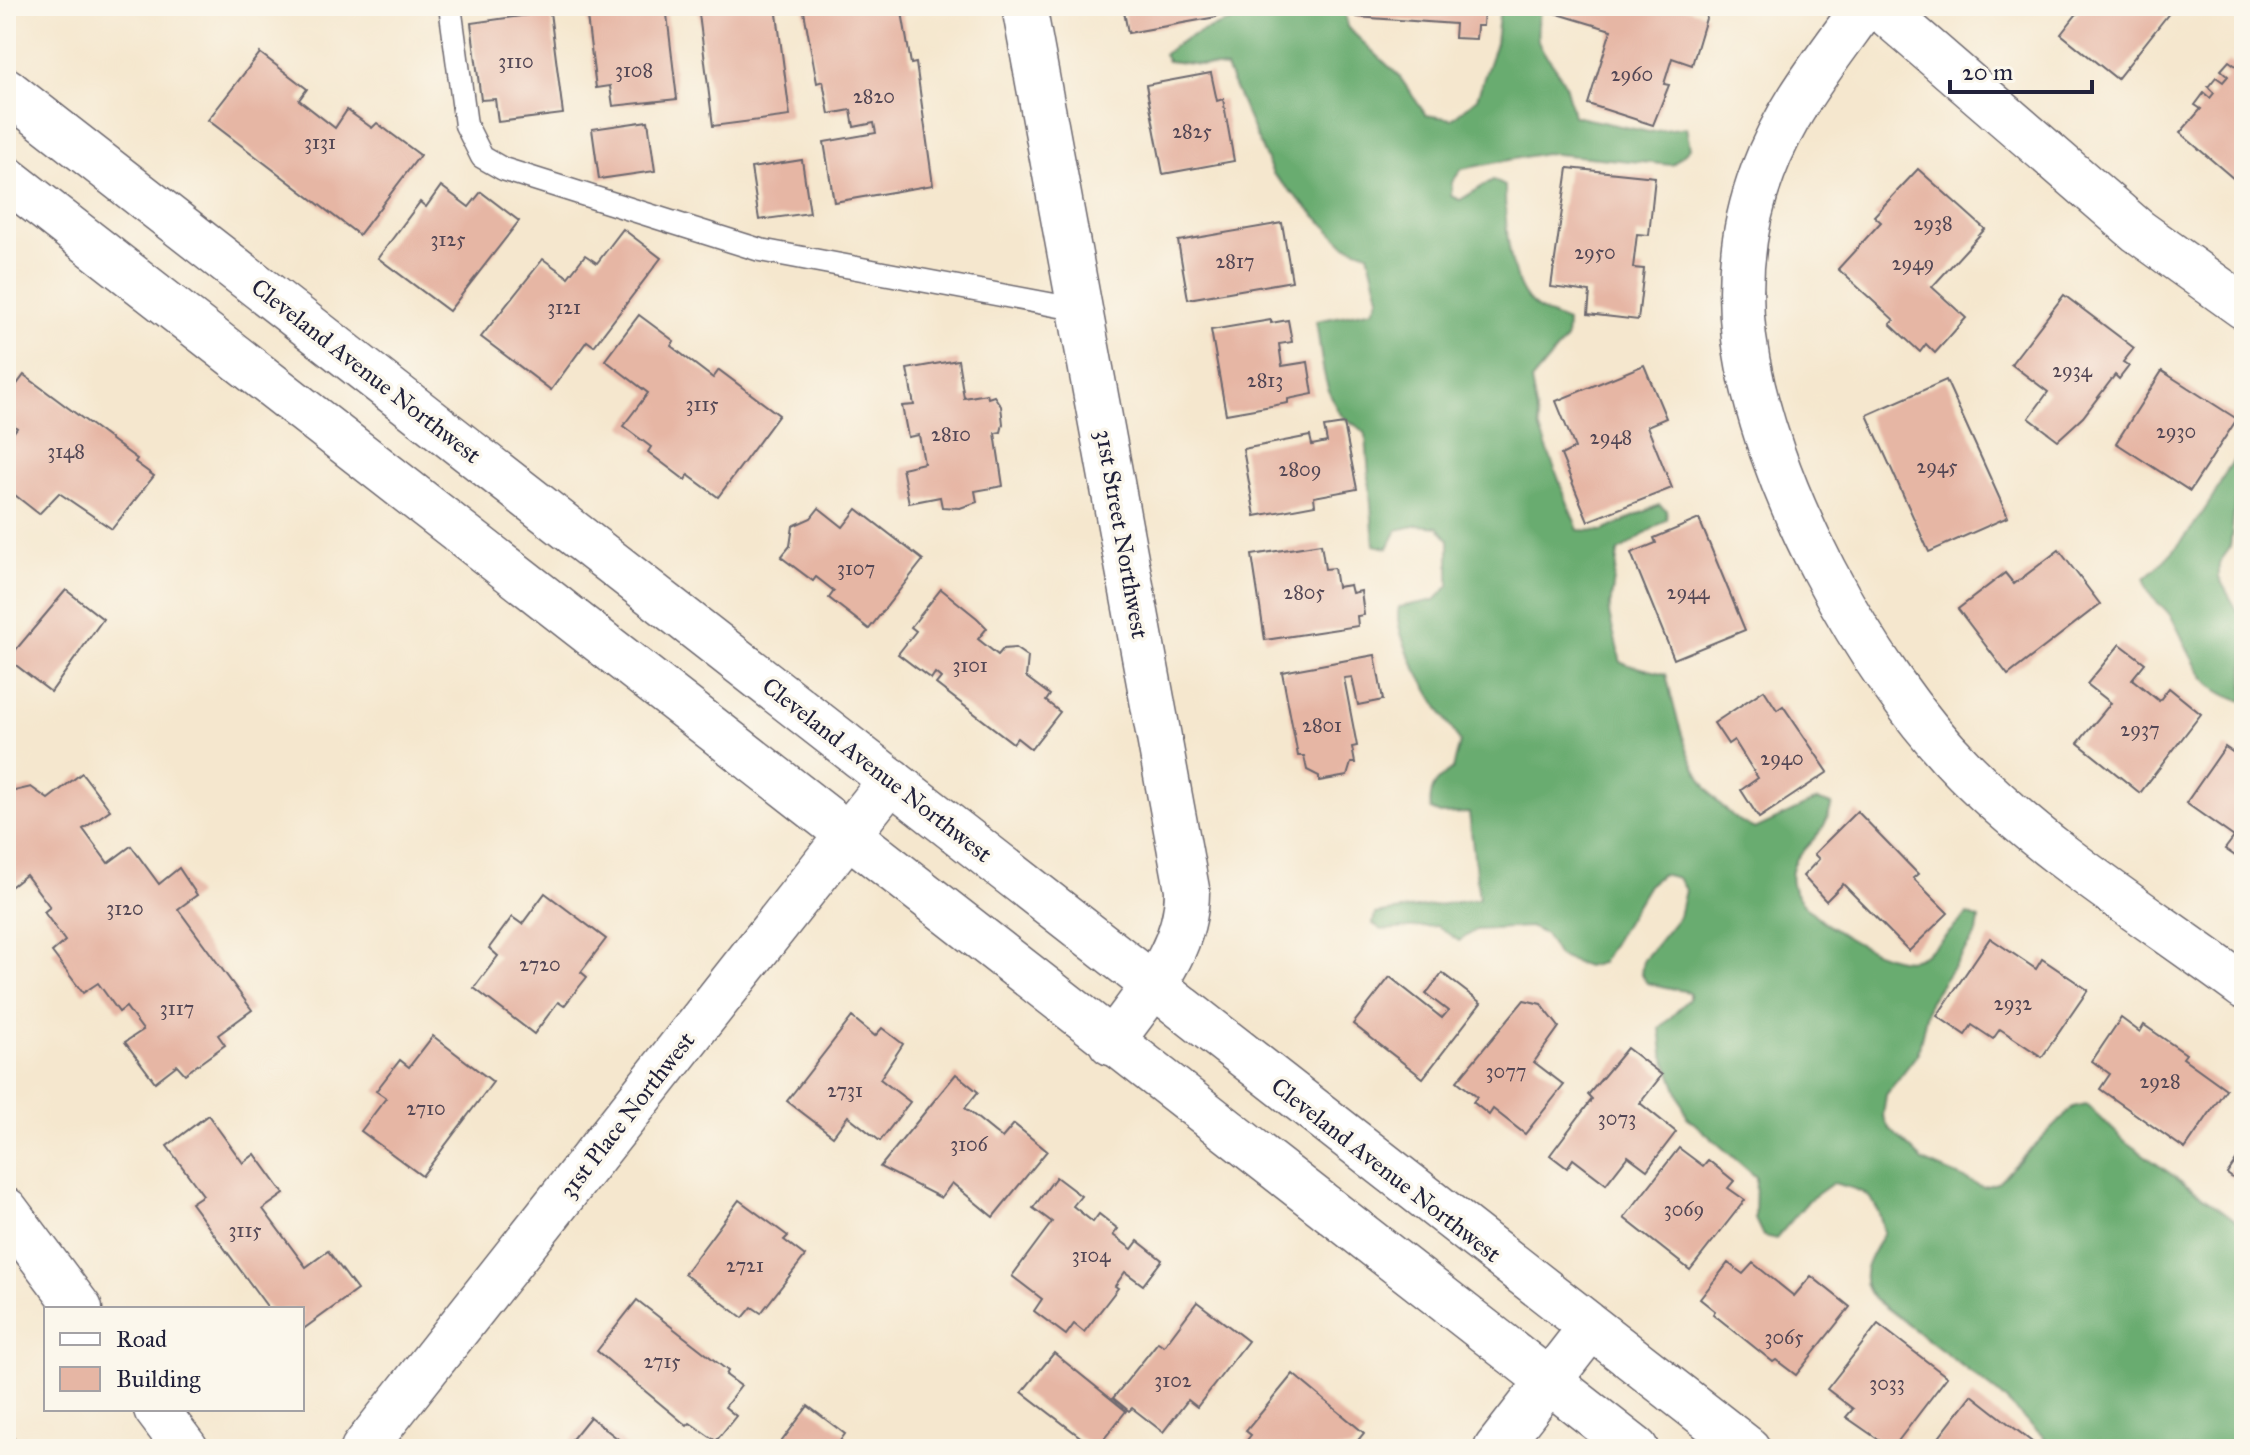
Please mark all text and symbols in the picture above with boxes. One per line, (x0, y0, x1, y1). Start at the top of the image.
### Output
scale bar (1950, 44, 2092, 94)
house number: 3110 (498, 49, 534, 73)
text: 20 m (1962, 57, 2013, 87)
house number: 3108 (615, 58, 653, 82)
house number: 2960 (1611, 62, 1653, 86)
house number: 2820 (853, 84, 895, 108)
house number: 2825 (1172, 119, 1212, 143)
house number: 3131 (304, 130, 336, 154)
house number: 2938 (1913, 211, 1953, 235)
house number: 3125 (431, 227, 465, 251)
house number: 2950 (1574, 240, 1616, 264)
house number: 2817 (1215, 249, 1255, 273)
house number: 2949 (1892, 251, 1934, 275)
street label: Cleveland Avenue Northwest (245, 272, 487, 470)
house number: 3121 (547, 295, 581, 319)
house number: 2934 (2052, 358, 2093, 382)
house number: 2813 (1247, 368, 1283, 392)
house number: 3115 (686, 392, 718, 416)
house number: 2930 (2156, 419, 2196, 443)
house number: 2810 (931, 422, 971, 446)
house number: 2948 (1590, 425, 1632, 449)
street label: 31st Street Northwest (1089, 427, 1155, 641)
house number: 3148 (47, 439, 85, 463)
house number: 2945 (1916, 454, 1958, 478)
house number: 2809 (1279, 457, 1321, 481)
house number: 3107 (837, 556, 875, 580)
house number: 2805 (1283, 580, 1325, 604)
house number: 2944 (1667, 580, 1710, 604)
house number: 3101 (952, 653, 988, 677)
street label: Cleveland Avenue Northwest (756, 671, 998, 869)
house number: 2801 (1302, 713, 1342, 737)
house number: 2937 (2120, 717, 2160, 741)
house number: 2940 (1760, 746, 1804, 770)
house number: 3120 (106, 896, 144, 920)
house number: 2720 (519, 952, 561, 976)
house number: 2932 (1994, 991, 2032, 1015)
house number: 3117 (160, 996, 194, 1020)
street label: 31st Place Northwest (553, 1026, 701, 1204)
house number: 3077 (1486, 1059, 1527, 1083)
house number: 2928 (2139, 1069, 2181, 1093)
street label: Cleveland Avenue Northwest (1265, 1071, 1507, 1269)
house number: 2731 (827, 1078, 863, 1102)
house number: 2710 (406, 1096, 446, 1120)
house number: 3073 (1598, 1106, 1636, 1130)
house number: 3106 (950, 1132, 989, 1156)
house number: 3069 (1664, 1197, 1704, 1221)
house number: 3115 (229, 1218, 261, 1242)
house number: 3104 (1072, 1243, 1111, 1267)
house number: 2721 (726, 1253, 764, 1277)
legend (44, 1307, 304, 1411)
text: Road (116, 1324, 167, 1354)
house number: 3065 (1764, 1325, 1804, 1349)
house number: 2715 (643, 1349, 681, 1373)
text: Building (116, 1364, 201, 1394)
house number: 3102 (1154, 1368, 1192, 1392)
house number: 3033 (1869, 1371, 1905, 1395)

